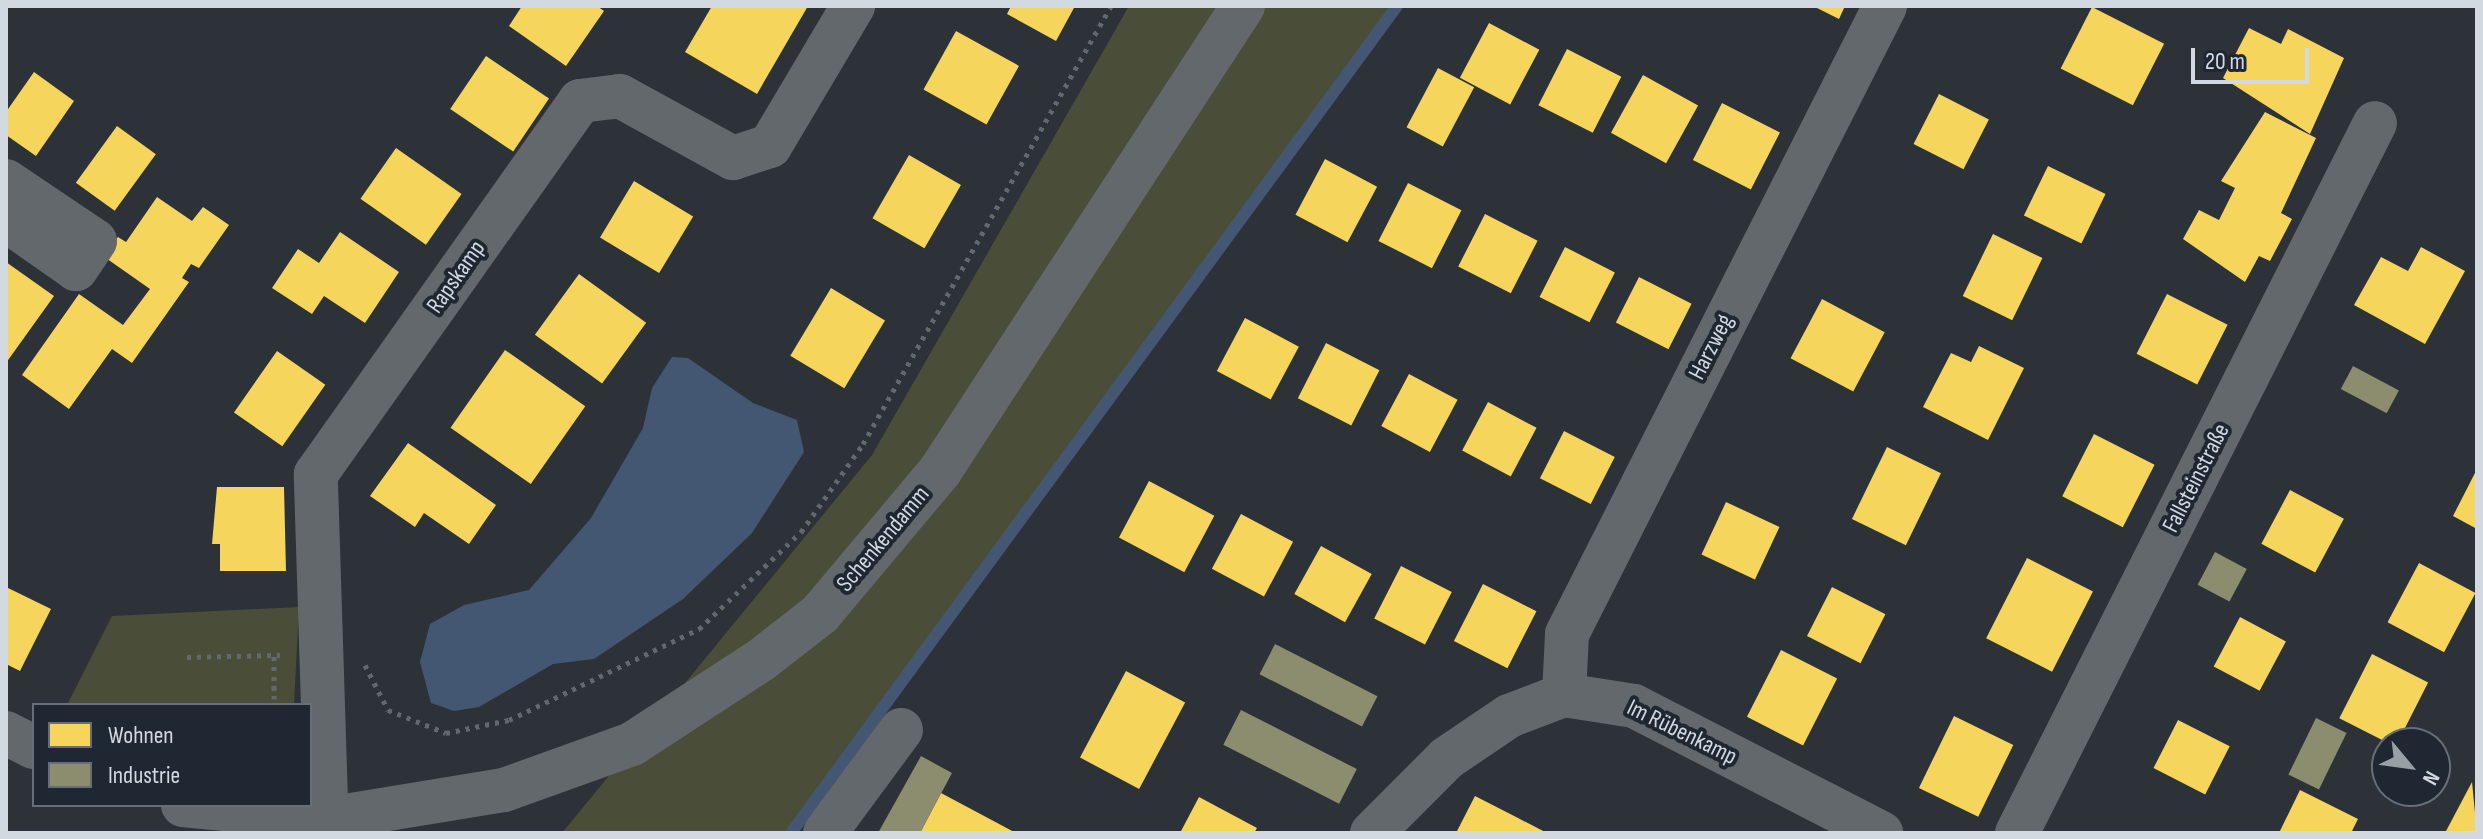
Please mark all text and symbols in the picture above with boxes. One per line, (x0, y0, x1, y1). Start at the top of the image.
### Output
scale bar (2195, 32, 2313, 82)
text: 20 m (2205, 47, 2245, 76)
street label: Rapskamp (421, 235, 491, 319)
street label: Harzweg (1682, 309, 1740, 385)
street label: Fallsteinstraße (2156, 419, 2236, 537)
street label: Schenkendamm (831, 480, 935, 598)
street label: Im Rübenkamp (1622, 693, 1742, 771)
legend (32, 703, 312, 807)
text: Wohnen (108, 721, 174, 750)
north arrow (2371, 727, 2451, 807)
text: Industrie (108, 761, 180, 790)
text: N (2416, 766, 2445, 790)

